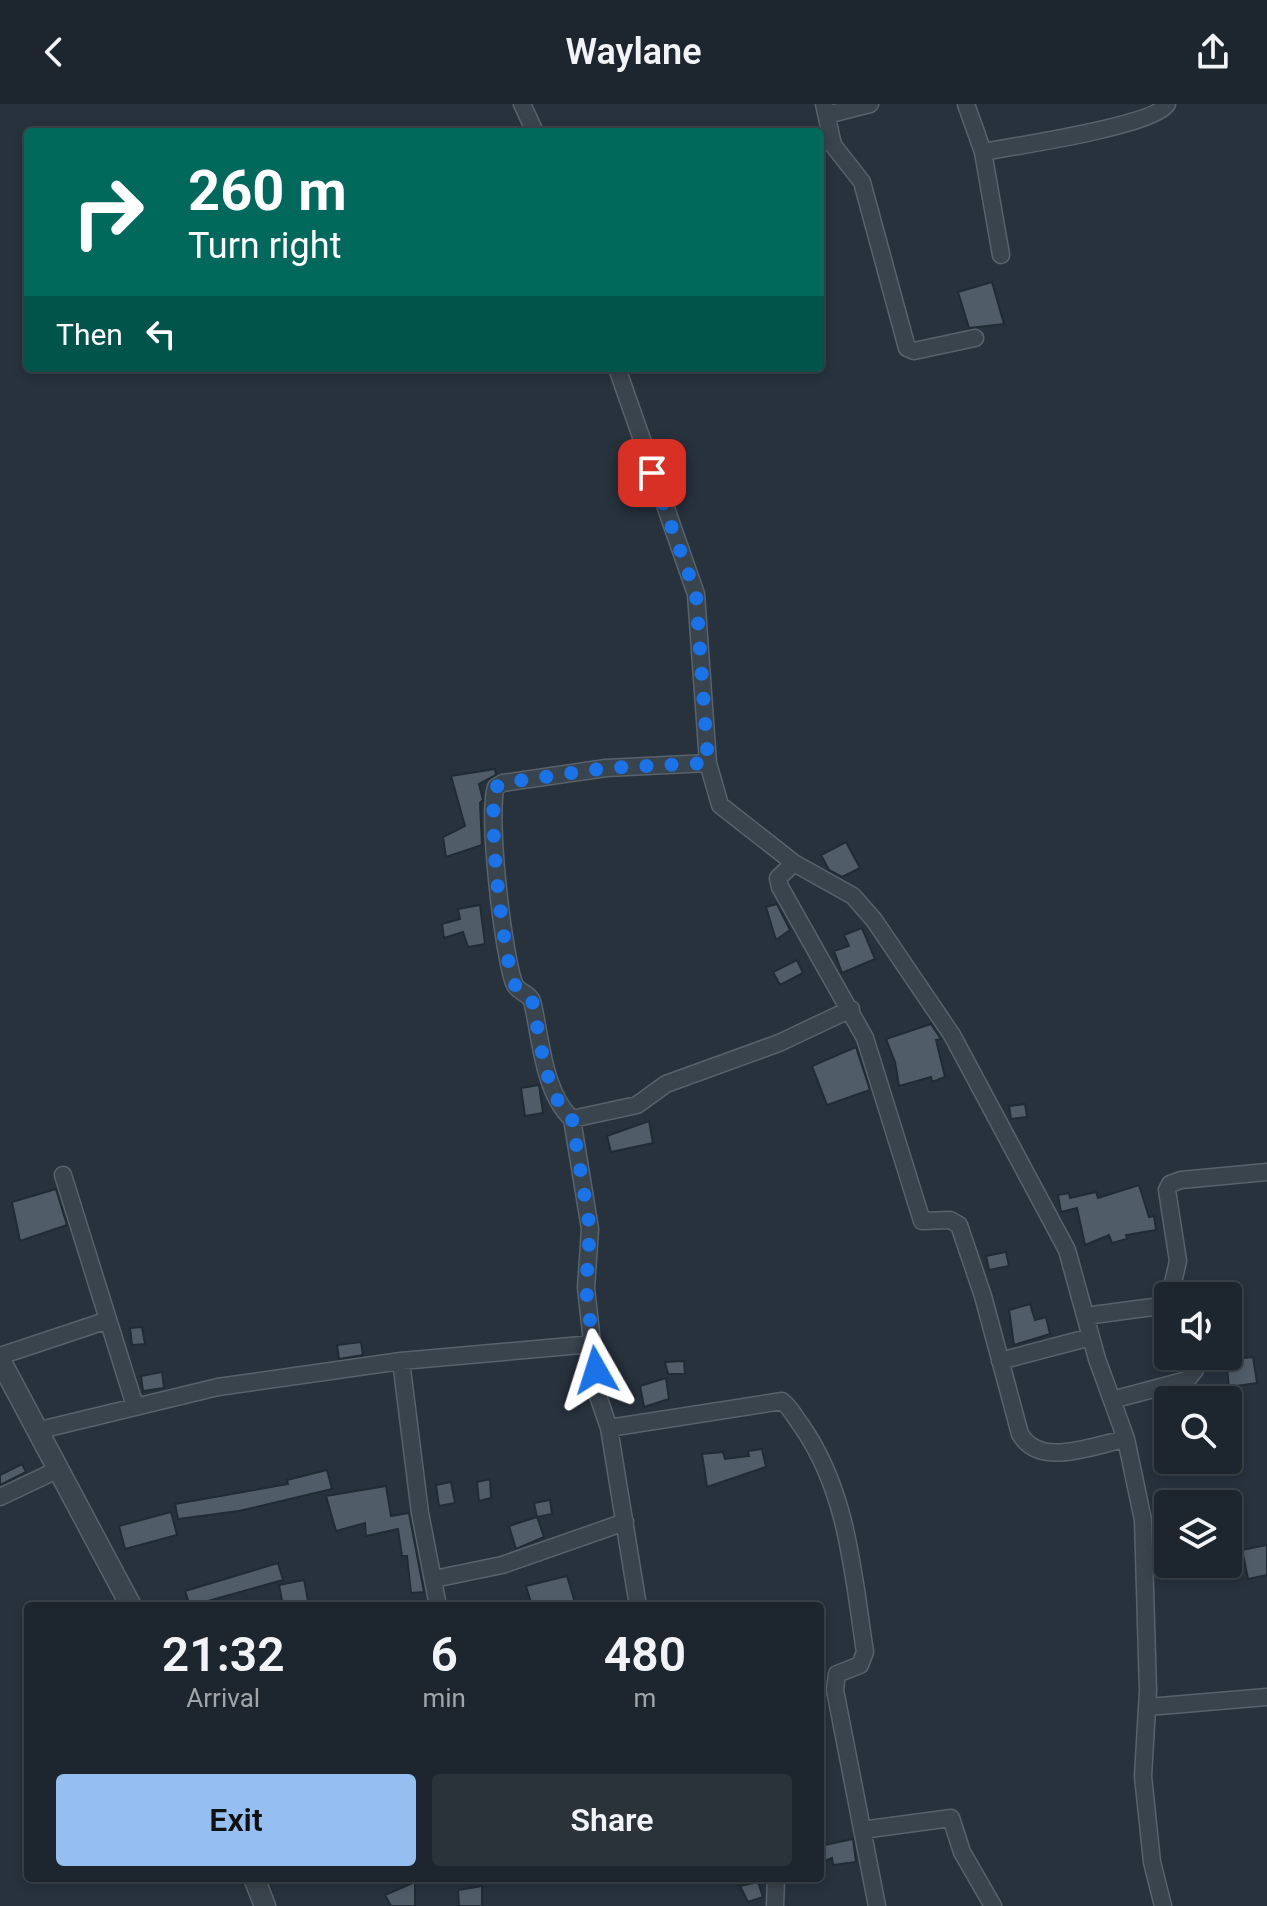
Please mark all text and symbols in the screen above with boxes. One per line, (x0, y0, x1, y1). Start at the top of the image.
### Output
icon: back (32, 30, 76, 74)
icon: share (1191, 30, 1235, 74)
text: Waylane (565, 31, 702, 73)
text: 260 m (188, 158, 347, 224)
icon: right (56, 160, 160, 264)
text: Turn right (188, 225, 341, 267)
icon: left (139, 312, 183, 356)
text: Then (56, 317, 123, 352)
pin (618, 439, 686, 507)
icon: arrive (630, 451, 674, 495)
map controls (1154, 1282, 1242, 1578)
button: sound (1154, 1282, 1242, 1370)
position arrow (554, 1328, 638, 1412)
button: search (1154, 1386, 1242, 1474)
button: layers (1154, 1490, 1242, 1578)
text: 21:32 (162, 1626, 285, 1683)
text: 6 (431, 1626, 458, 1683)
text: 480 (604, 1626, 686, 1683)
text: Arrival (186, 1683, 260, 1713)
text: min (422, 1683, 466, 1713)
text: m (634, 1683, 656, 1713)
button: Exit (56, 1774, 416, 1866)
button: Share (432, 1774, 792, 1866)

